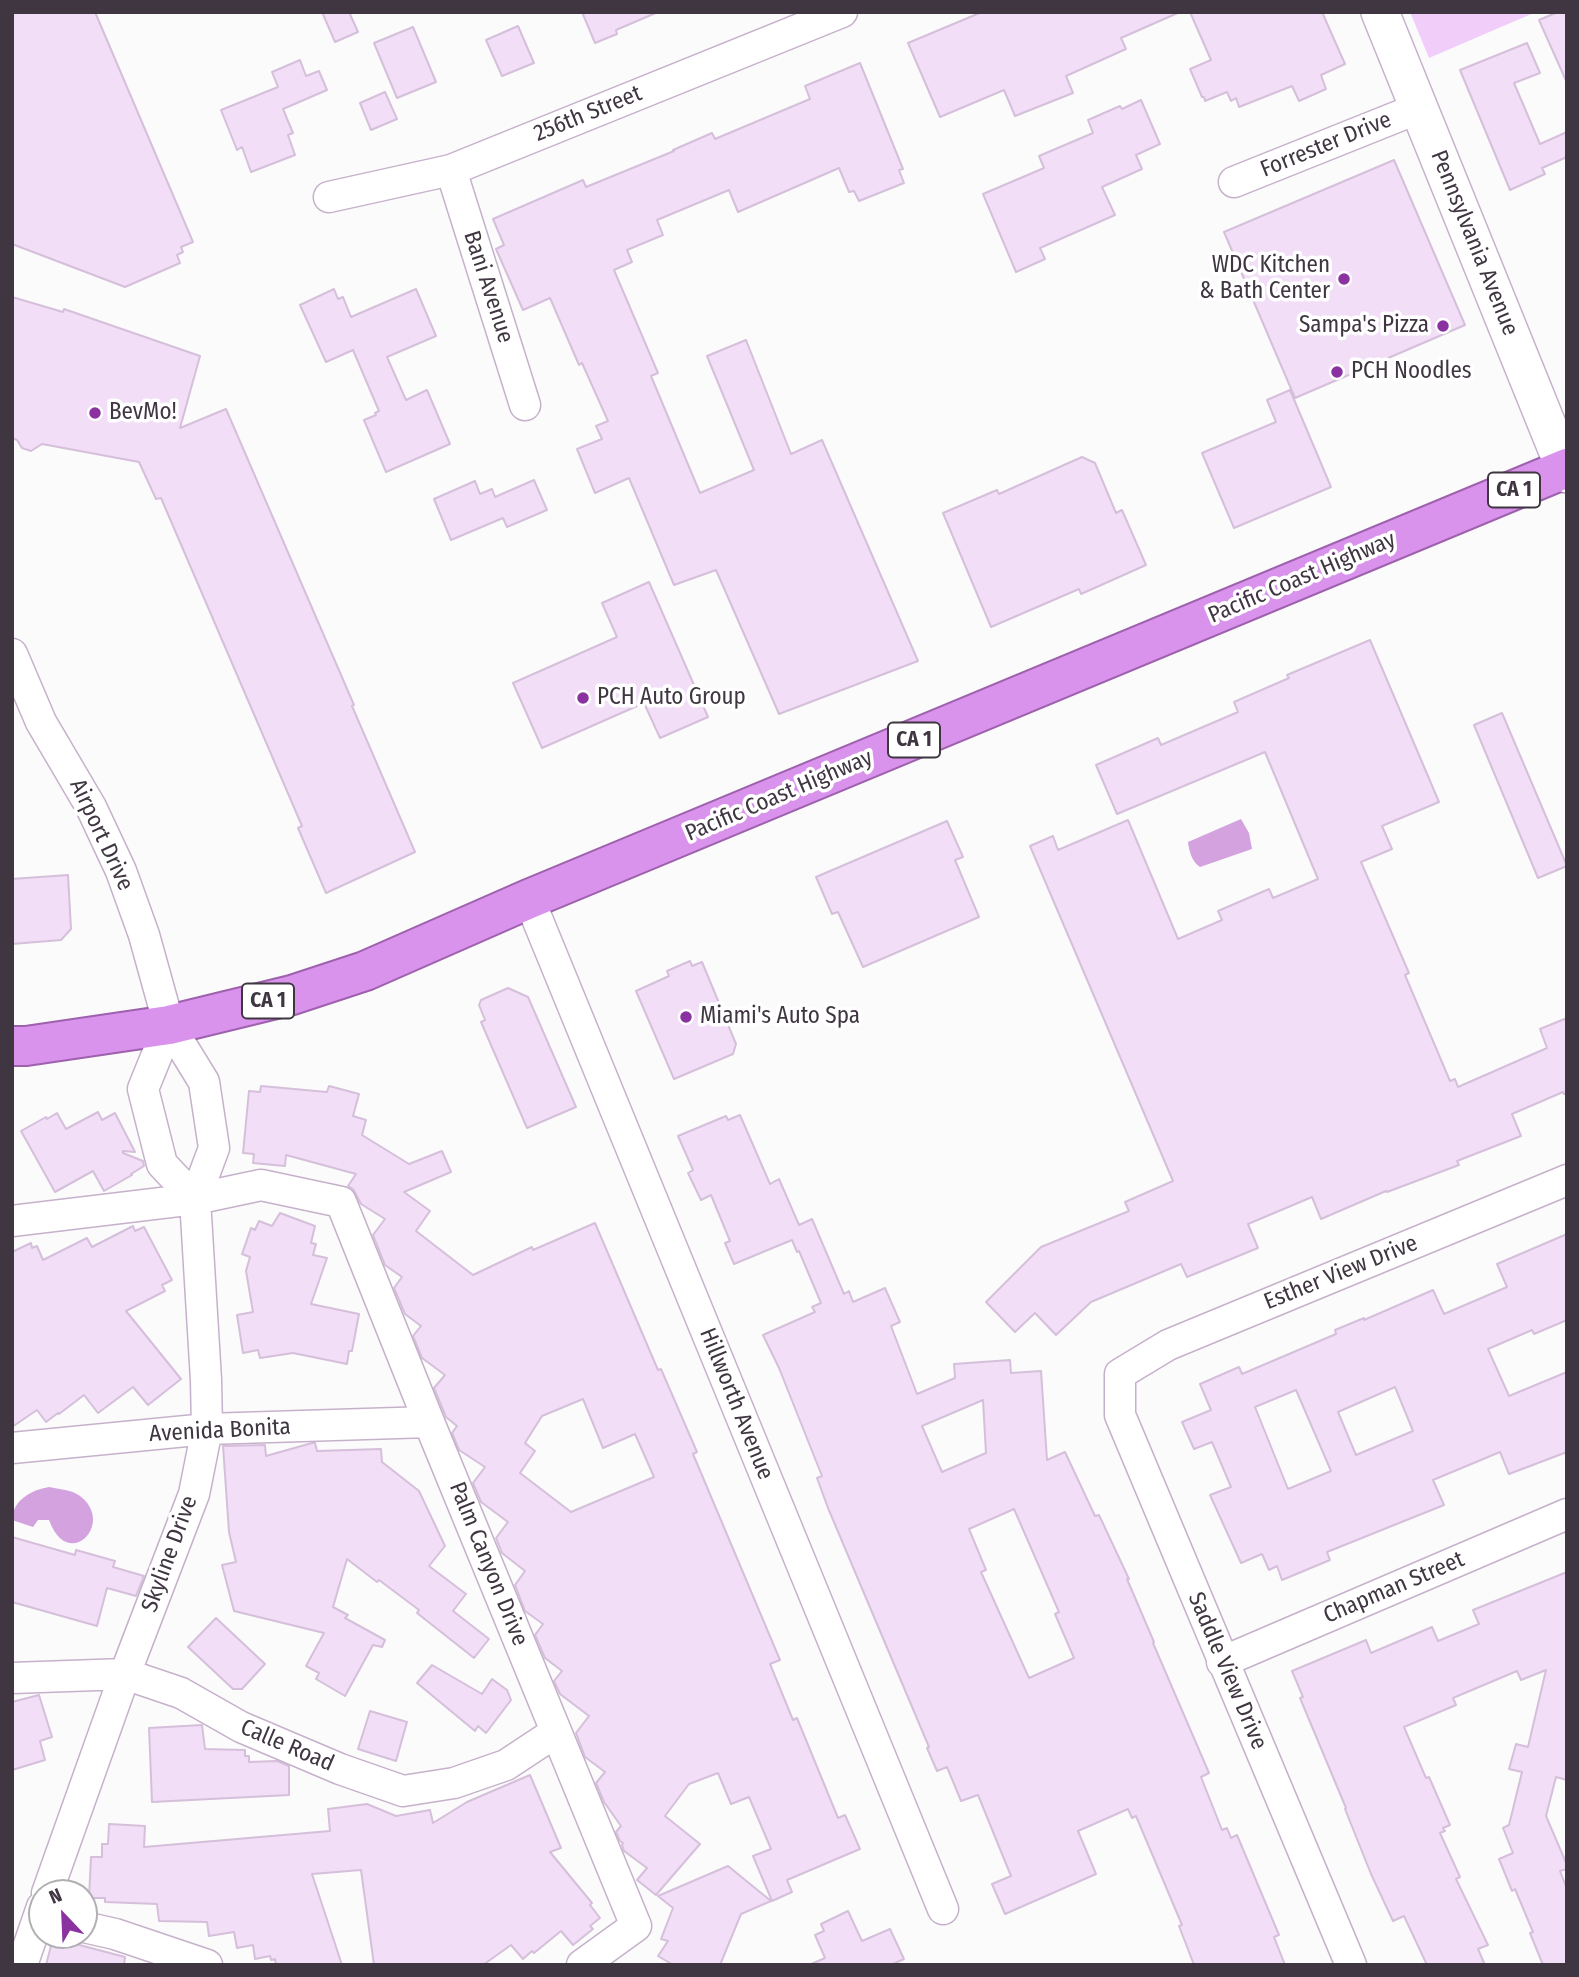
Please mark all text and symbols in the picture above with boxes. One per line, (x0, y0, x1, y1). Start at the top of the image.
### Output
street label: 256th Street (530, 80, 646, 148)
street label: Forrester Drive (1257, 106, 1395, 184)
street label: Pennsylvania Avenue (1424, 146, 1524, 340)
street label: Bani Avenue (457, 227, 519, 347)
place label: WDC Kitchen & Bath Center (1199, 252, 1330, 306)
marker: WDC Kitchen & Bath Center (1336, 271, 1352, 287)
place label: Sampa's Pizza (1299, 312, 1429, 340)
marker: Sampa's Pizza (1435, 318, 1451, 334)
place label: PCH Noodles (1351, 358, 1472, 386)
marker: PCH Noodles (1329, 364, 1345, 380)
place label: BevMo! (109, 399, 177, 427)
marker: BevMo! (87, 405, 103, 421)
road number: CA 1 (1488, 472, 1540, 508)
street label: Pacific Coast Highway (1204, 526, 1400, 630)
place label: PCH Auto Group (597, 684, 746, 712)
marker: PCH Auto Group (575, 690, 591, 706)
road number: CA 1 (888, 722, 940, 758)
street label: Pacific Coast Highway (681, 744, 877, 848)
street label: Airport Drive (63, 775, 139, 895)
road number: CA 1 (242, 984, 294, 1018)
place label: Miami's Auto Spa (700, 1003, 860, 1031)
marker: Miami's Auto Spa (678, 1009, 694, 1025)
street label: Esther View Drive (1260, 1230, 1422, 1316)
street label: Hillworth Avenue (693, 1324, 779, 1484)
street label: Avenida Bonita (149, 1414, 291, 1448)
street label: Palm Canyon Drive (443, 1478, 533, 1650)
street label: Skyline Drive (136, 1492, 204, 1616)
street label: Chapman Street (1320, 1546, 1468, 1630)
street label: Saddle View Drive (1181, 1588, 1273, 1754)
street label: Calle Road (236, 1714, 338, 1778)
north arrow (28, 1879, 98, 1949)
text: N (46, 1883, 65, 1909)

